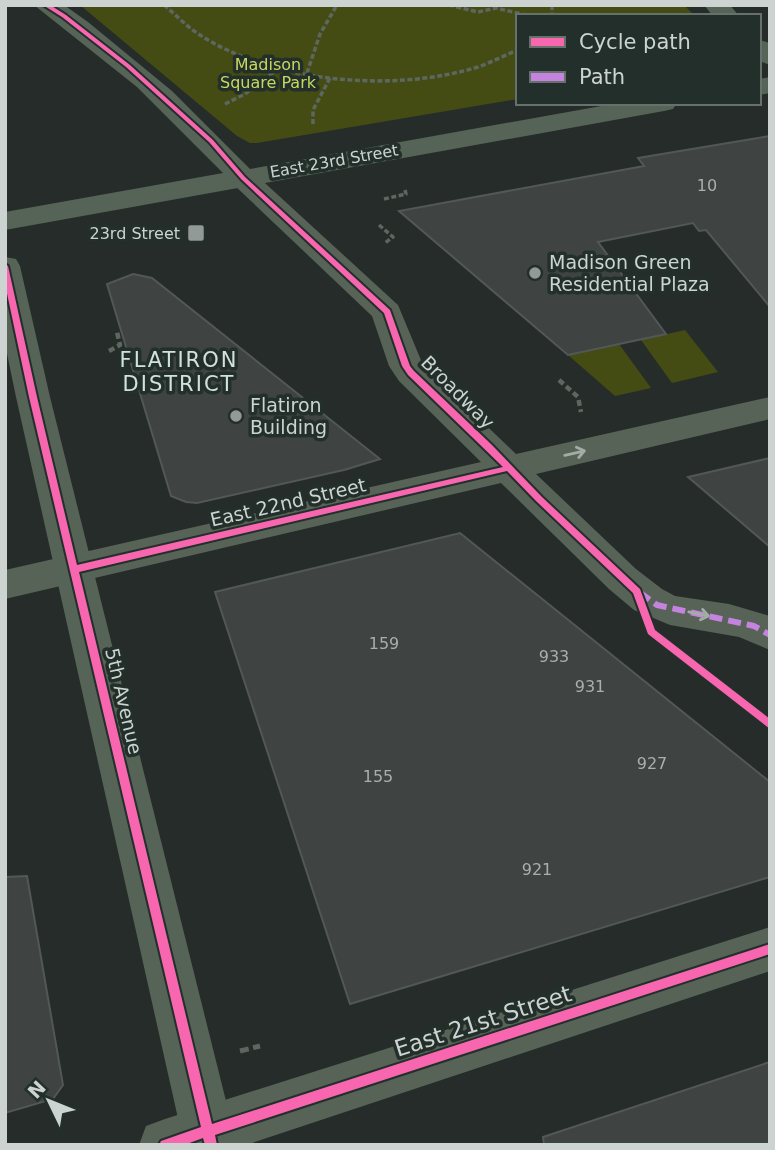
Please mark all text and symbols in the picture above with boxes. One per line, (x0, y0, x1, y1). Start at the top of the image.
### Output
legend (516, 14, 761, 105)
text: Cycle path (579, 30, 691, 54)
park label: Madison Square Park (220, 55, 317, 92)
text: Path (579, 65, 625, 89)
street label: East 23rd Street (268, 140, 400, 182)
house number: 10 (697, 176, 717, 195)
marker: 23rd Street (186, 223, 206, 243)
place label: 23rd Street (89, 224, 180, 243)
place label: Madison Green Residential Plaza (549, 251, 710, 295)
marker: Madison Green Residential Plaza (527, 265, 543, 281)
district label: FLATIRON DISTRICT (120, 348, 238, 396)
street label: Broadway (417, 351, 499, 433)
place label: Flatiron Building (250, 394, 327, 438)
marker: Flatiron Building (228, 408, 244, 424)
one-way arrow (563, 445, 586, 459)
street label: East 22nd Street (208, 473, 368, 531)
one-way arrow (687, 608, 710, 622)
house number: 159 (369, 634, 399, 653)
street label: 5th Avenue (101, 646, 147, 756)
house number: 933 (539, 647, 569, 666)
house number: 931 (575, 677, 605, 696)
house number: 927 (637, 754, 667, 773)
house number: 155 (363, 767, 393, 786)
house number: 921 (522, 860, 552, 879)
street label: East 21st Street (391, 980, 575, 1062)
north arrow (14, 1066, 84, 1136)
text: N (23, 1076, 50, 1103)

